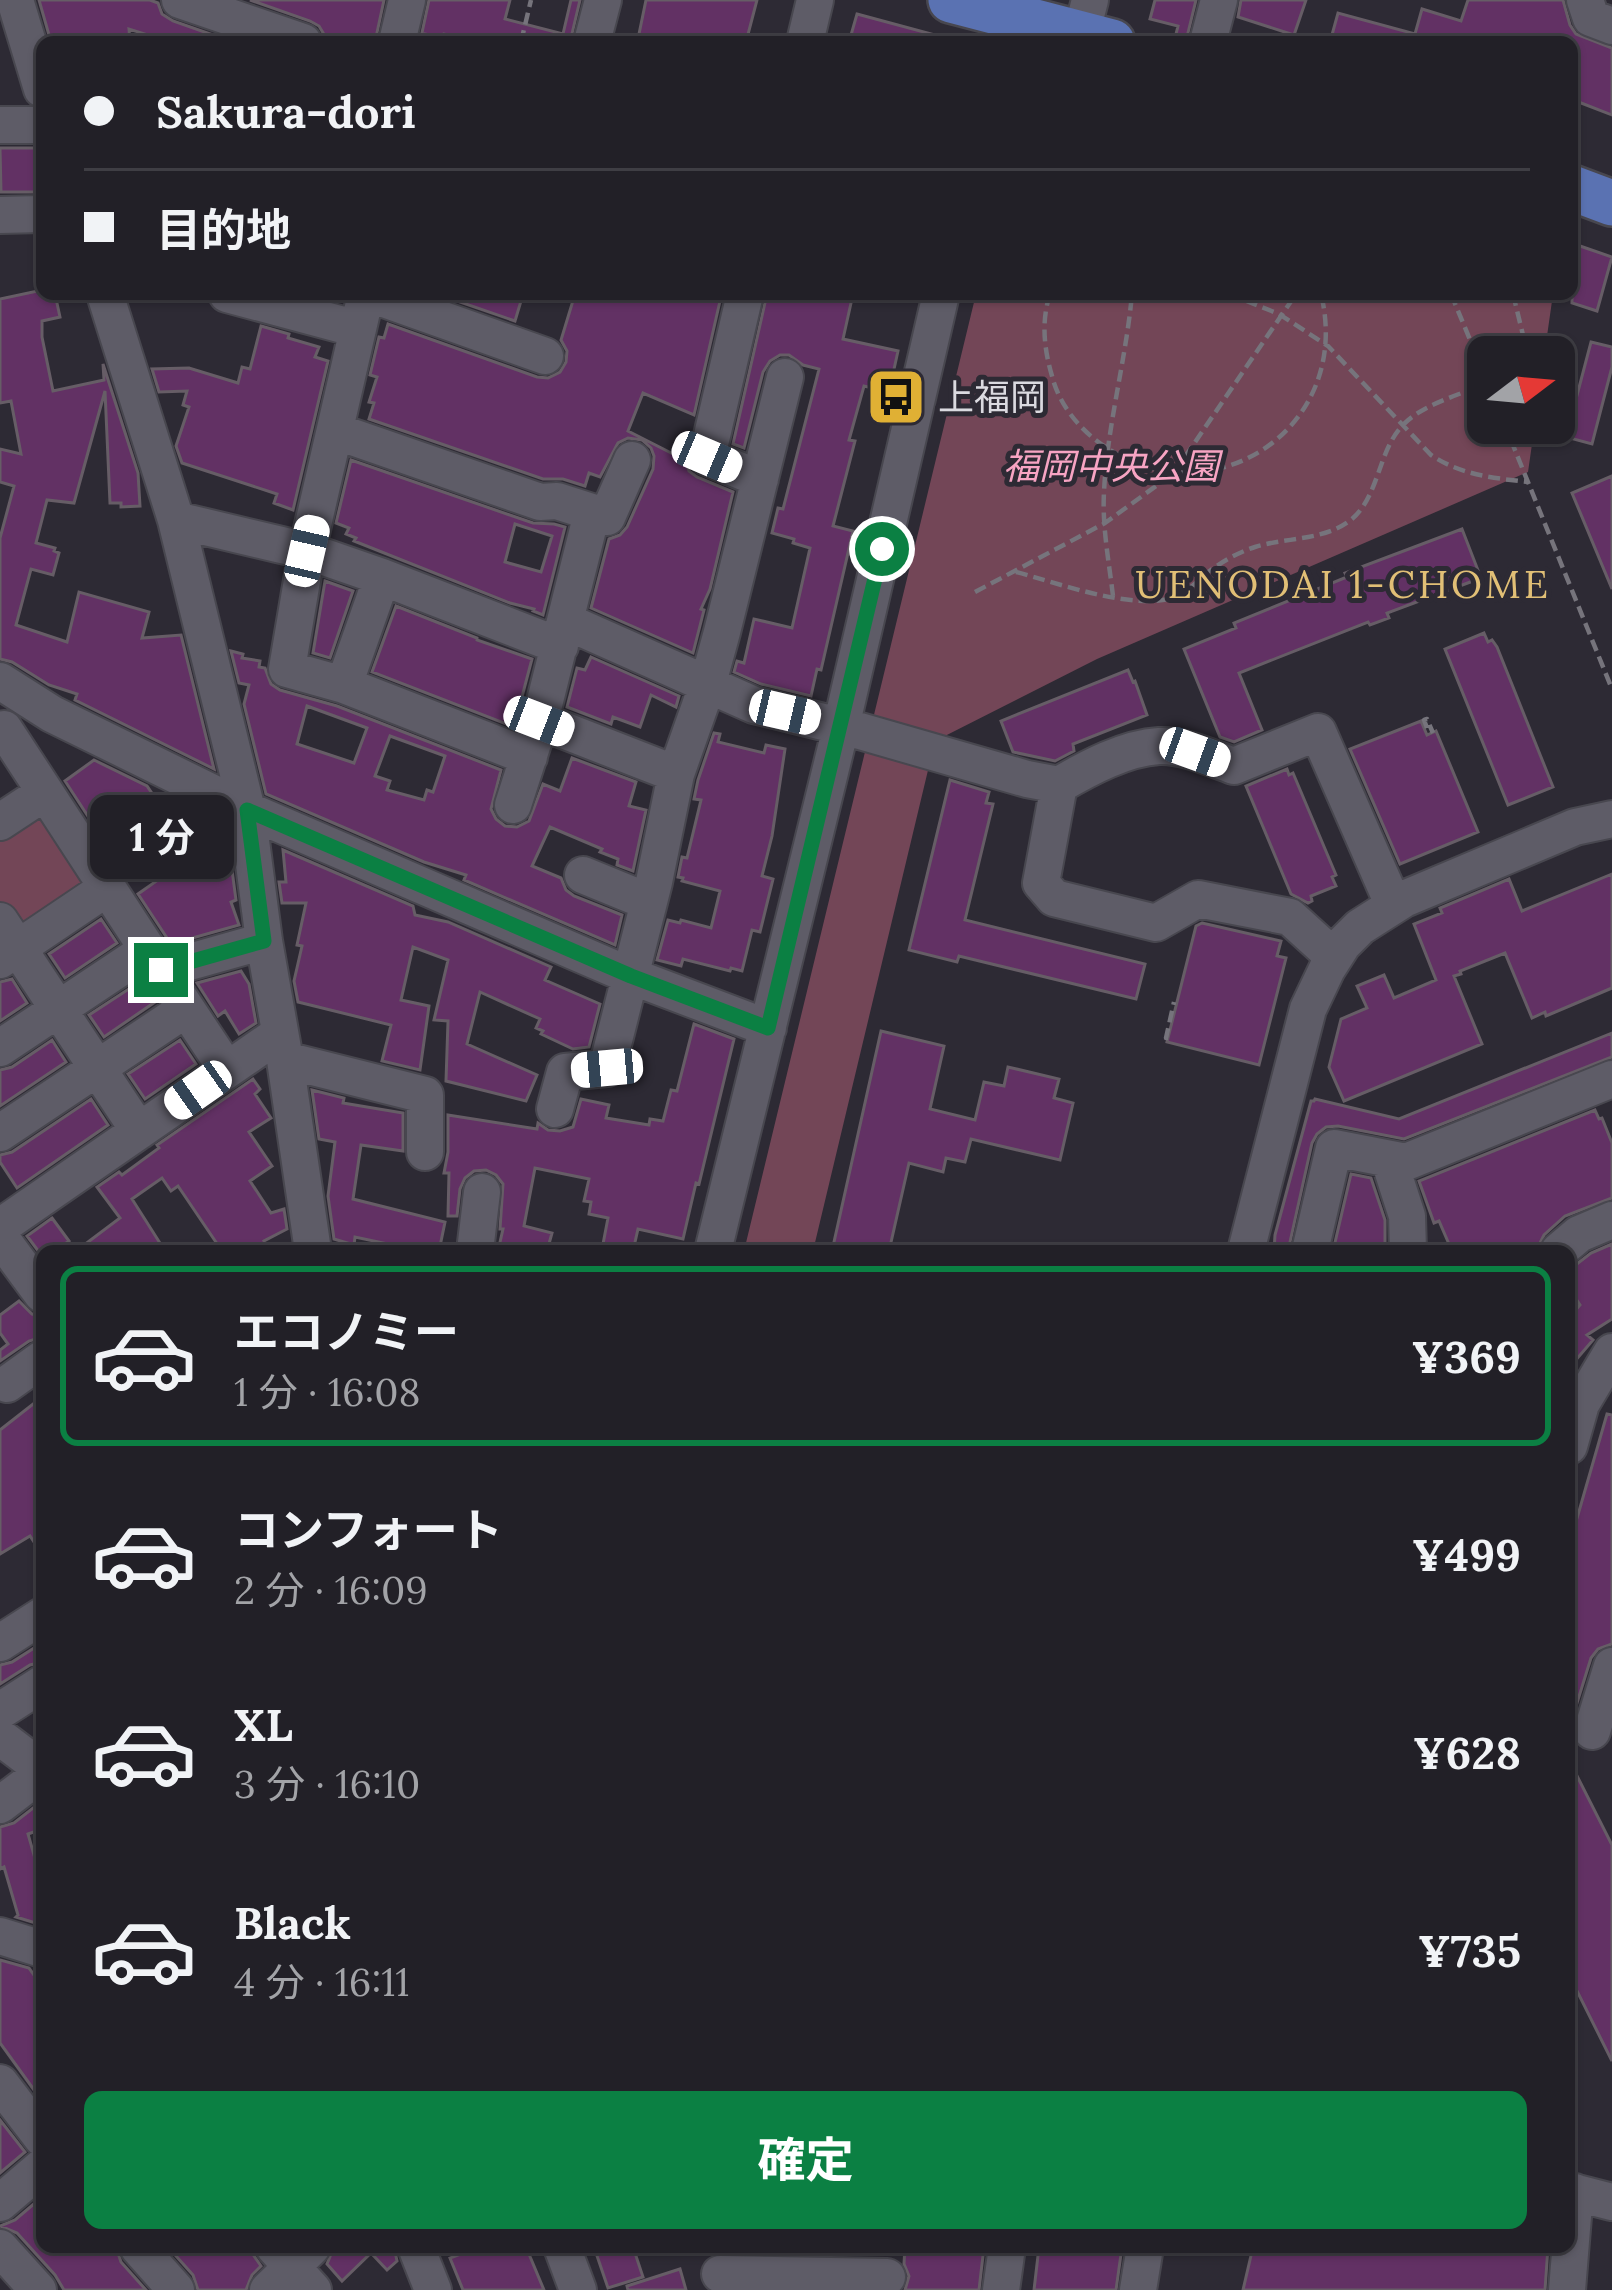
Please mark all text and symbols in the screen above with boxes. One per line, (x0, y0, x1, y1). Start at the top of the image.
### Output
text: Sakura-dori (156, 83, 416, 140)
text: 目的地 (156, 201, 291, 258)
north arrow (1467, 336, 1575, 444)
map controls (1467, 336, 1575, 444)
bus stop icon: 上福岡 (865, 366, 927, 428)
place label: 上福岡 (938, 374, 1046, 420)
car (667, 426, 747, 488)
park label: 福岡中央公園 (1003, 443, 1224, 489)
car (281, 512, 333, 590)
route start (855, 522, 909, 576)
district label: UENODAI 1-CHOME (1135, 559, 1551, 609)
car (746, 686, 824, 738)
car (499, 691, 579, 751)
car (1155, 723, 1235, 781)
callout: 1 分 (89, 796, 233, 880)
text: 1 分 (129, 812, 195, 862)
route end (134, 943, 188, 997)
car (570, 1047, 644, 1089)
car (158, 1055, 238, 1125)
icon: car (90, 1302, 198, 1410)
text: エコノミー (234, 1303, 459, 1360)
text: ¥369 (1412, 1328, 1521, 1385)
text: 1 分 · 16:08 (234, 1367, 420, 1417)
icon: car (90, 1500, 198, 1608)
text: コンフォート (234, 1501, 503, 1558)
text: ¥499 (1412, 1526, 1521, 1583)
text: 2 分 · 16:09 (234, 1565, 428, 1615)
text: XL (234, 1696, 293, 1753)
icon: car (90, 1698, 198, 1806)
text: ¥628 (1413, 1724, 1521, 1781)
text: 3 分 · 16:10 (234, 1759, 420, 1809)
text: Black (234, 1894, 351, 1951)
icon: car (90, 1896, 198, 2004)
text: ¥735 (1418, 1922, 1521, 1979)
text: 4 分 · 16:11 (234, 1957, 410, 2007)
button: 確定 (84, 2091, 1527, 2229)

